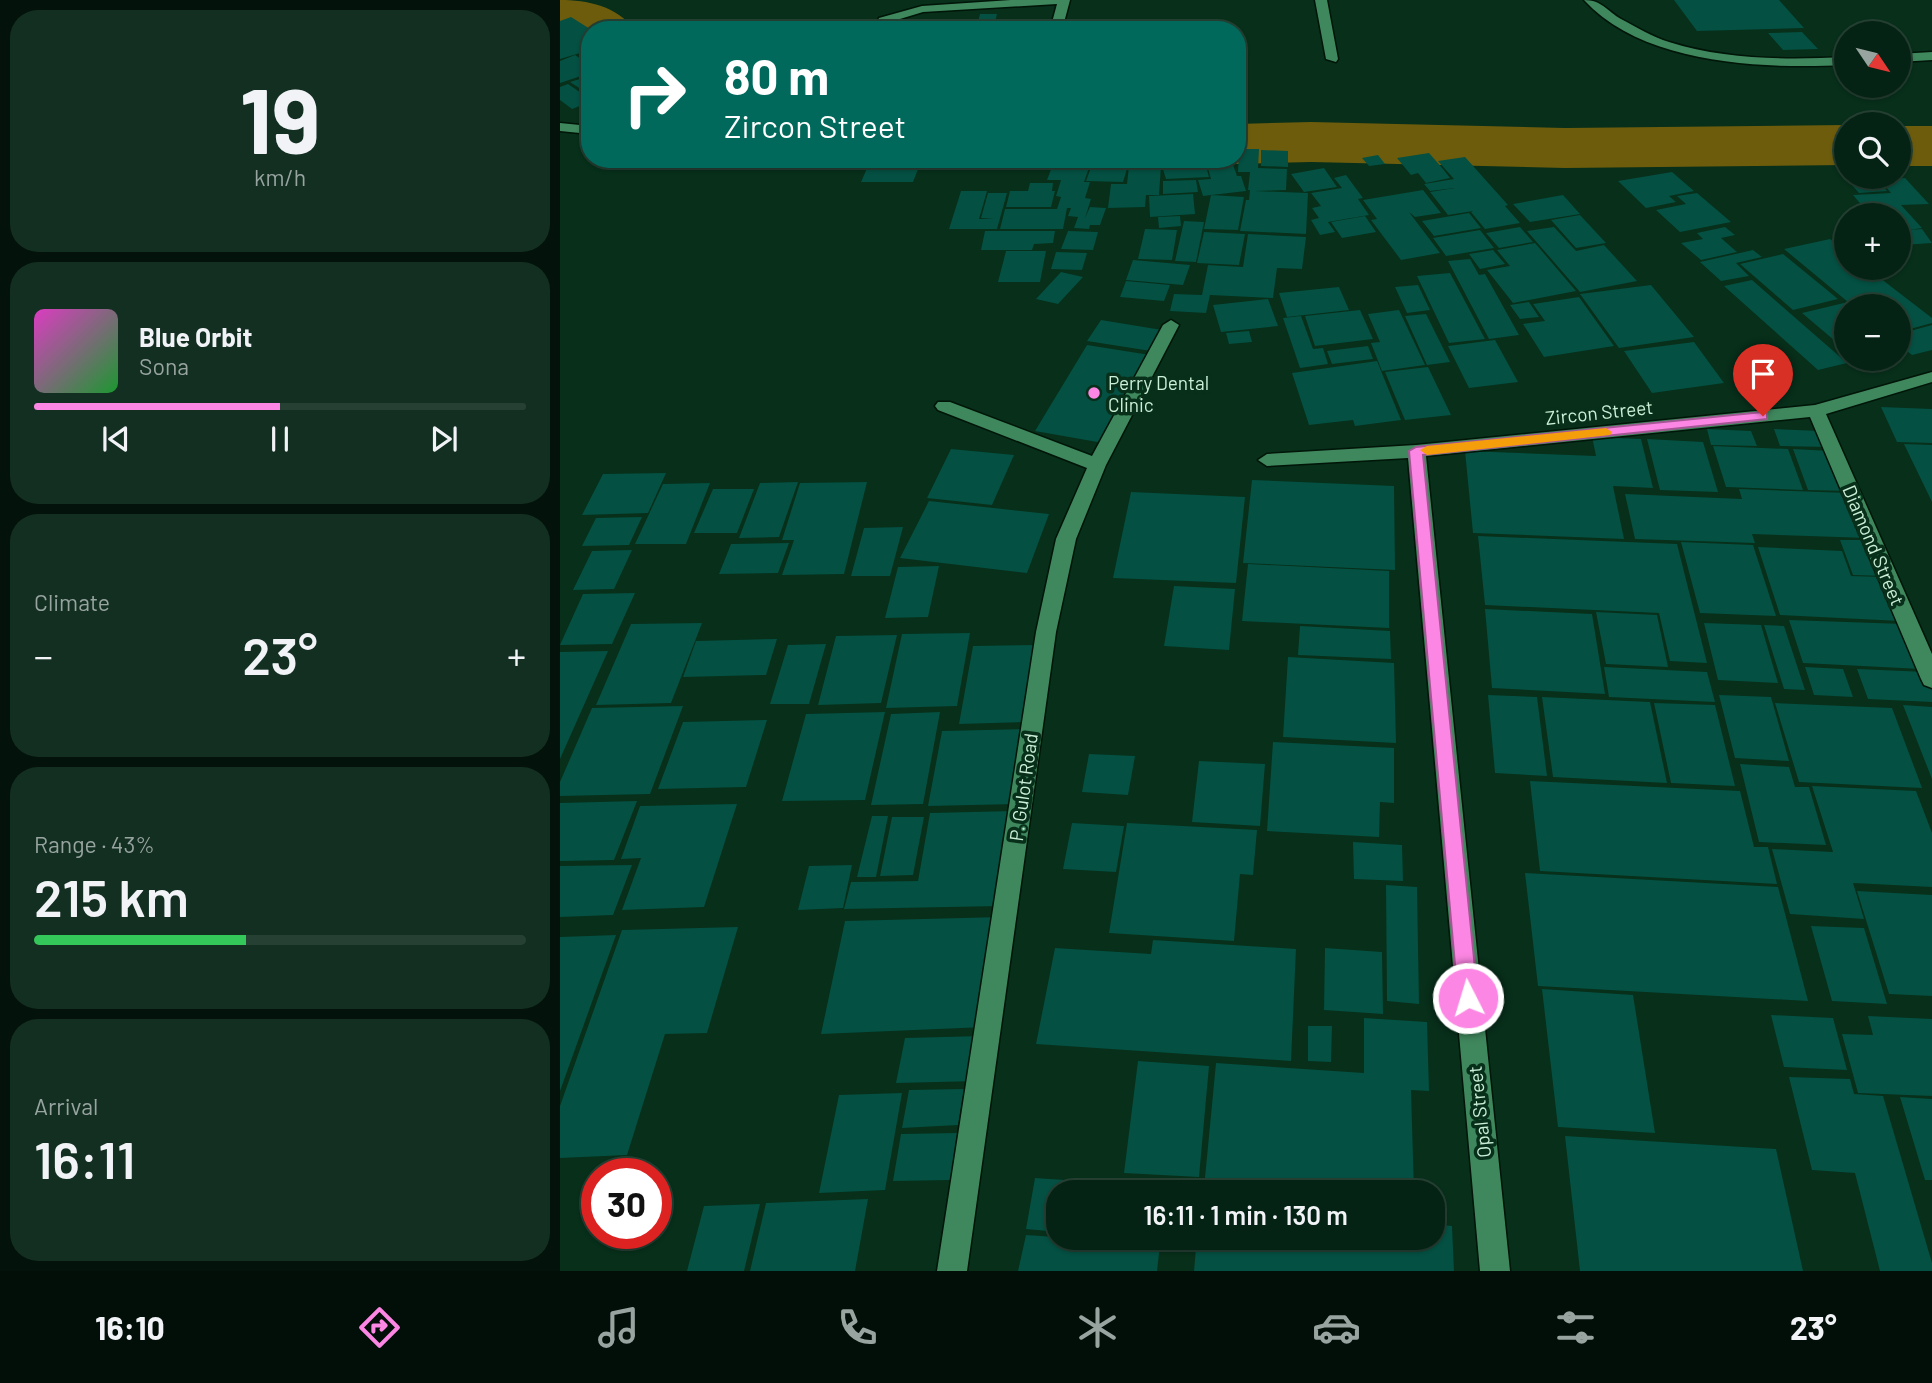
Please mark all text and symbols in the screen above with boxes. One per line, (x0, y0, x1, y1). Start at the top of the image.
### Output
north arrow (1834, 21, 1911, 98)
map controls (1834, 21, 1911, 371)
text: 80 m (724, 46, 829, 105)
icon: right (609, 49, 700, 140)
text: 19 (240, 63, 320, 172)
text: Zircon Street (724, 106, 906, 144)
button: search (1834, 112, 1911, 189)
text: km/h (254, 163, 306, 191)
button: + (1834, 203, 1911, 280)
button: − (1834, 294, 1911, 371)
text: Blue Orbit (139, 321, 252, 352)
pin (1733, 344, 1793, 416)
text: Sona (139, 352, 189, 380)
icon: arrive (1744, 355, 1782, 393)
place label: Perry Dental Clinic (1108, 371, 1209, 416)
marker: Perry Dental Clinic (1086, 385, 1102, 401)
street label: Zircon Street (1544, 395, 1654, 429)
icon: previous (97, 420, 135, 458)
icon: pause (261, 420, 299, 458)
icon: next (425, 420, 463, 458)
street label: Diamond Street (1838, 481, 1910, 609)
text: Climate (34, 588, 110, 616)
text: 23° (242, 623, 318, 685)
text: − (34, 632, 53, 678)
text: + (507, 632, 526, 678)
street label: P. Gulot Road (1004, 732, 1042, 842)
text: Range · 43% (34, 830, 155, 858)
text: 215 km (34, 865, 189, 927)
position arrow (1431, 961, 1505, 1035)
street label: Opal Street (1463, 1065, 1495, 1159)
text: Arrival (34, 1092, 98, 1120)
text: 16:11 (34, 1127, 135, 1189)
speed limit sign: 30 (581, 1158, 672, 1249)
text: 16:11 · 1 min · 130 m (1143, 1199, 1348, 1230)
icon: directions (355, 1303, 404, 1352)
icon: music (594, 1303, 643, 1352)
icon: phone (833, 1303, 882, 1352)
icon: climate (1073, 1303, 1122, 1352)
icon: car (1312, 1303, 1361, 1352)
icon: filters (1551, 1303, 1600, 1352)
text: 16:10 (95, 1308, 165, 1346)
text: 23° (1790, 1308, 1837, 1346)

